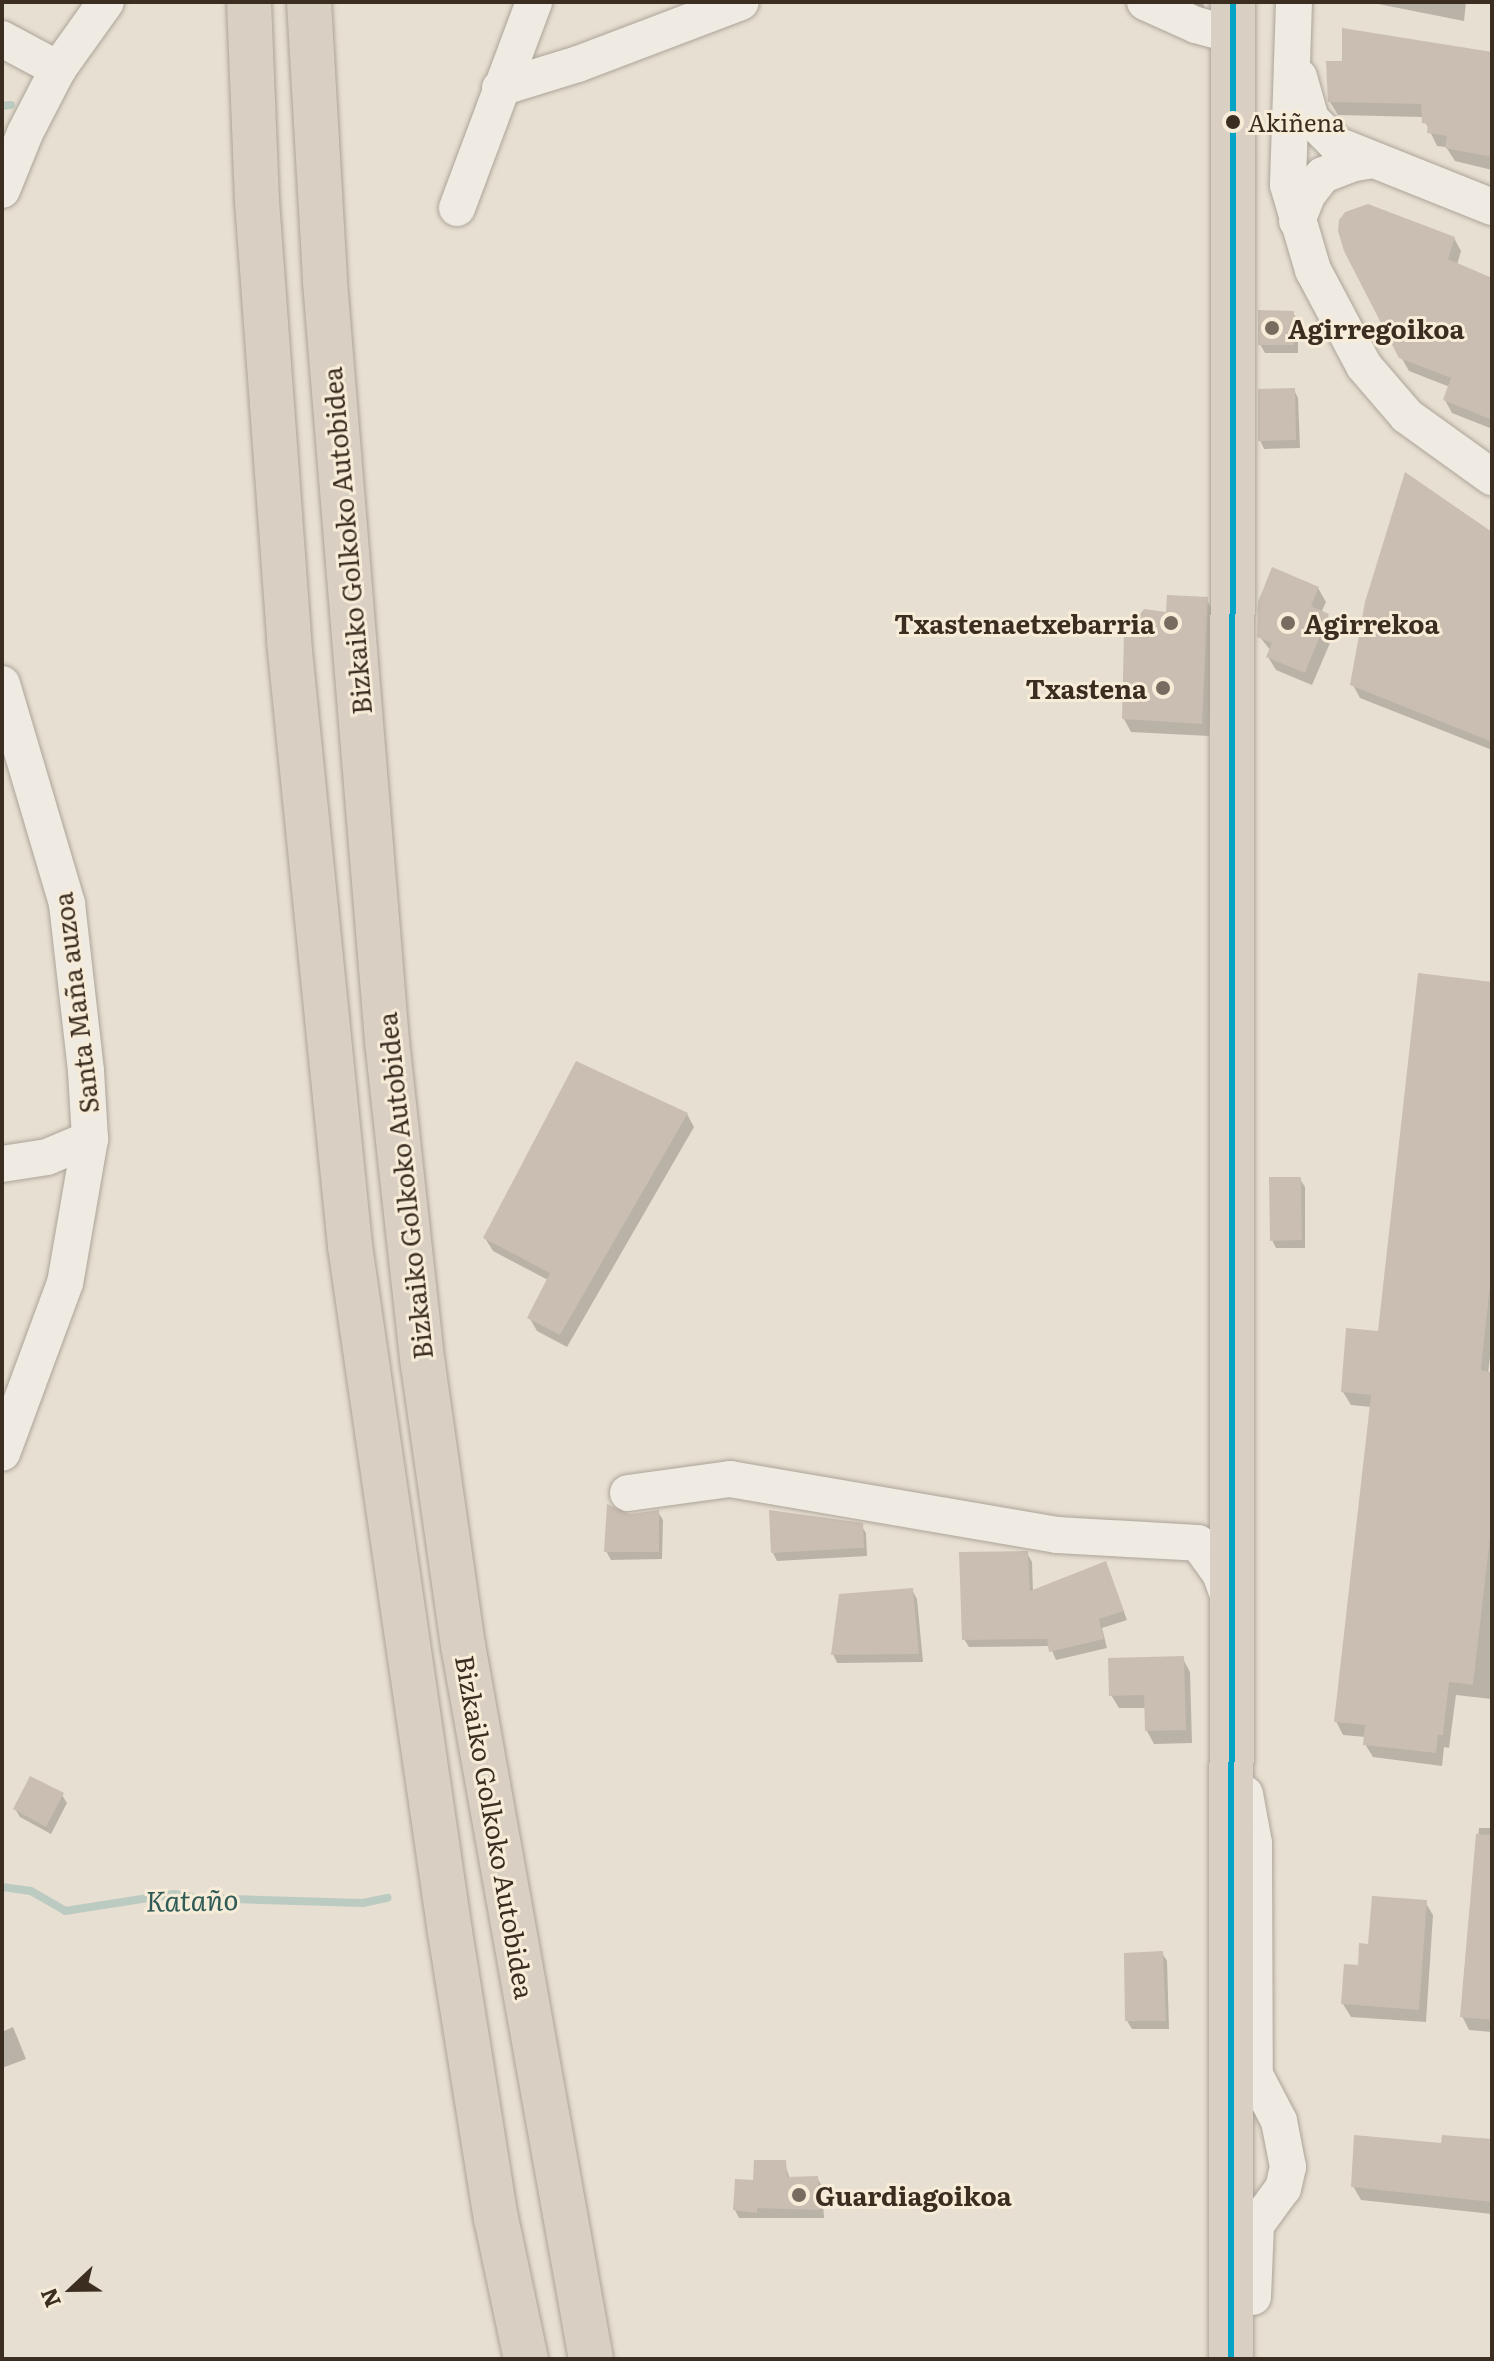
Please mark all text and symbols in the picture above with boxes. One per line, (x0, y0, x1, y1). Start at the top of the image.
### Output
place label: Akiñena (1248, 108, 1345, 136)
marker: Akiñena (1225, 114, 1241, 130)
place label: Agirregoikoa (1288, 312, 1465, 344)
marker: Agirregoikoa (1263, 319, 1281, 337)
street label: Bizkaiko Golkoko Autobidea (315, 366, 377, 716)
place label: Txastenaetxebarria (894, 607, 1155, 639)
place label: Agirrekoa (1304, 607, 1440, 639)
marker: Txastenaetxebarria (1162, 614, 1180, 632)
marker: Agirrekoa (1279, 614, 1297, 632)
place label: Txastena (1026, 672, 1147, 704)
marker: Txastena (1154, 679, 1172, 697)
street label: Santa Maña auzoa (46, 891, 104, 1115)
street label: Bizkaiko Golkoko Autobidea (370, 1011, 438, 1361)
street label: Bizkaiko Golkoko Autobidea (450, 1653, 542, 2001)
water label: Kataño (145, 1881, 239, 1917)
place label: Guardiagoikoa (815, 2179, 1012, 2211)
marker: Guardiagoikoa (790, 2186, 808, 2204)
north arrow (32, 2249, 112, 2329)
text: N (31, 2283, 68, 2313)

